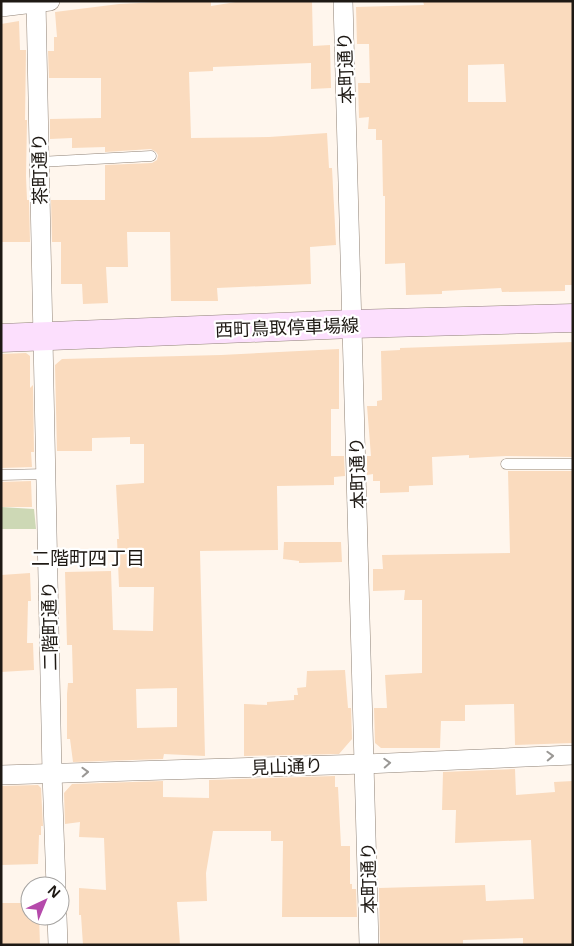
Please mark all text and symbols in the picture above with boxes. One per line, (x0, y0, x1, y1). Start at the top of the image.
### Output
street label: 本町通り (332, 32, 358, 104)
street label: 茶町通り (26, 133, 52, 205)
street label: 西町鳥取停車場線 (215, 312, 359, 342)
street label: 本町通り (344, 437, 370, 509)
district label: 二階町四丁目 (31, 545, 145, 571)
street label: 二階町通り (36, 581, 62, 671)
one-way arrow (546, 751, 554, 761)
street label: 見山通り (251, 753, 323, 779)
one-way arrow (384, 757, 392, 768)
one-way arrow (82, 767, 89, 777)
street label: 本町通り (355, 842, 381, 914)
north arrow (20, 876, 70, 926)
text: N (44, 880, 65, 902)

